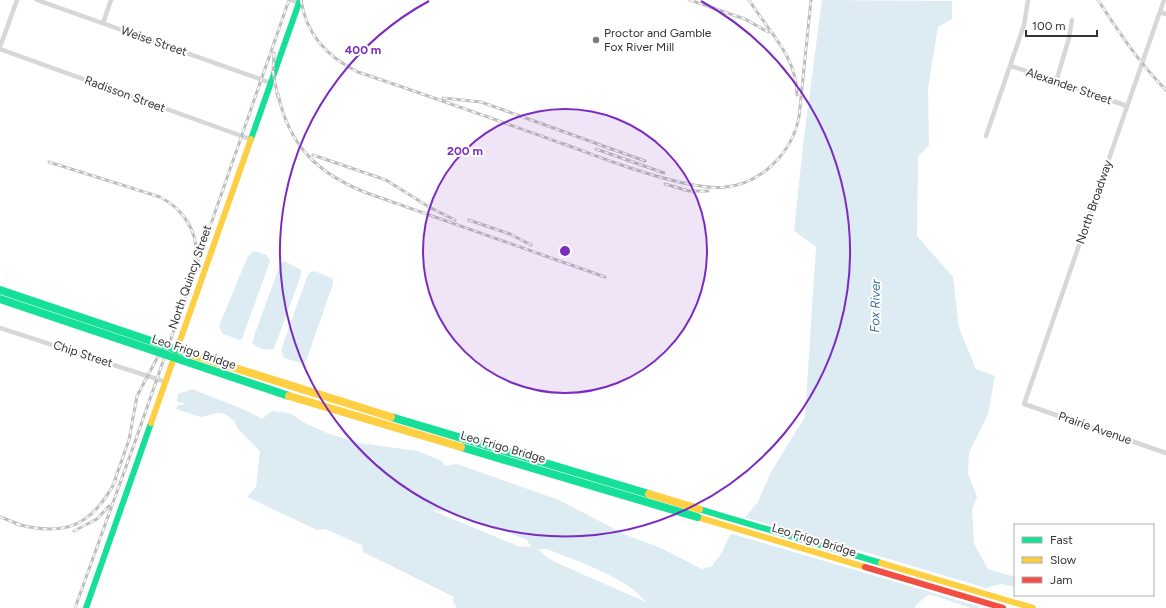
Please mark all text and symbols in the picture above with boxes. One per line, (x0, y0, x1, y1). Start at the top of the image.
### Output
scale bar (1026, 12, 1097, 38)
text: 100 m (1032, 19, 1066, 33)
street label: Weise Street (119, 23, 189, 59)
place label: Proctor and Gamble Fox River Mill (604, 26, 712, 54)
marker: Proctor and Gamble Fox River Mill (591, 35, 601, 45)
text: 400 m (345, 43, 381, 57)
street label: Alexander Street (1024, 65, 1114, 107)
street label: Radisson Street (83, 73, 168, 115)
text: 200 m (447, 144, 483, 158)
street label: North Broadway (1073, 158, 1115, 246)
street label: North Quincy Street (166, 223, 215, 331)
centre of rings (558, 244, 572, 258)
water label: Fox River (867, 279, 883, 333)
street label: Leo Frigo Bridge (150, 332, 238, 372)
street label: Chip Street (51, 338, 115, 370)
street label: Prairie Avenue (1056, 409, 1134, 447)
street label: Leo Frigo Bridge (459, 428, 548, 466)
street label: Leo Frigo Bridge (770, 520, 858, 560)
legend (1014, 524, 1154, 596)
text: Fast (1050, 533, 1073, 547)
text: Slow (1050, 553, 1077, 567)
text: Jam (1050, 573, 1073, 587)

